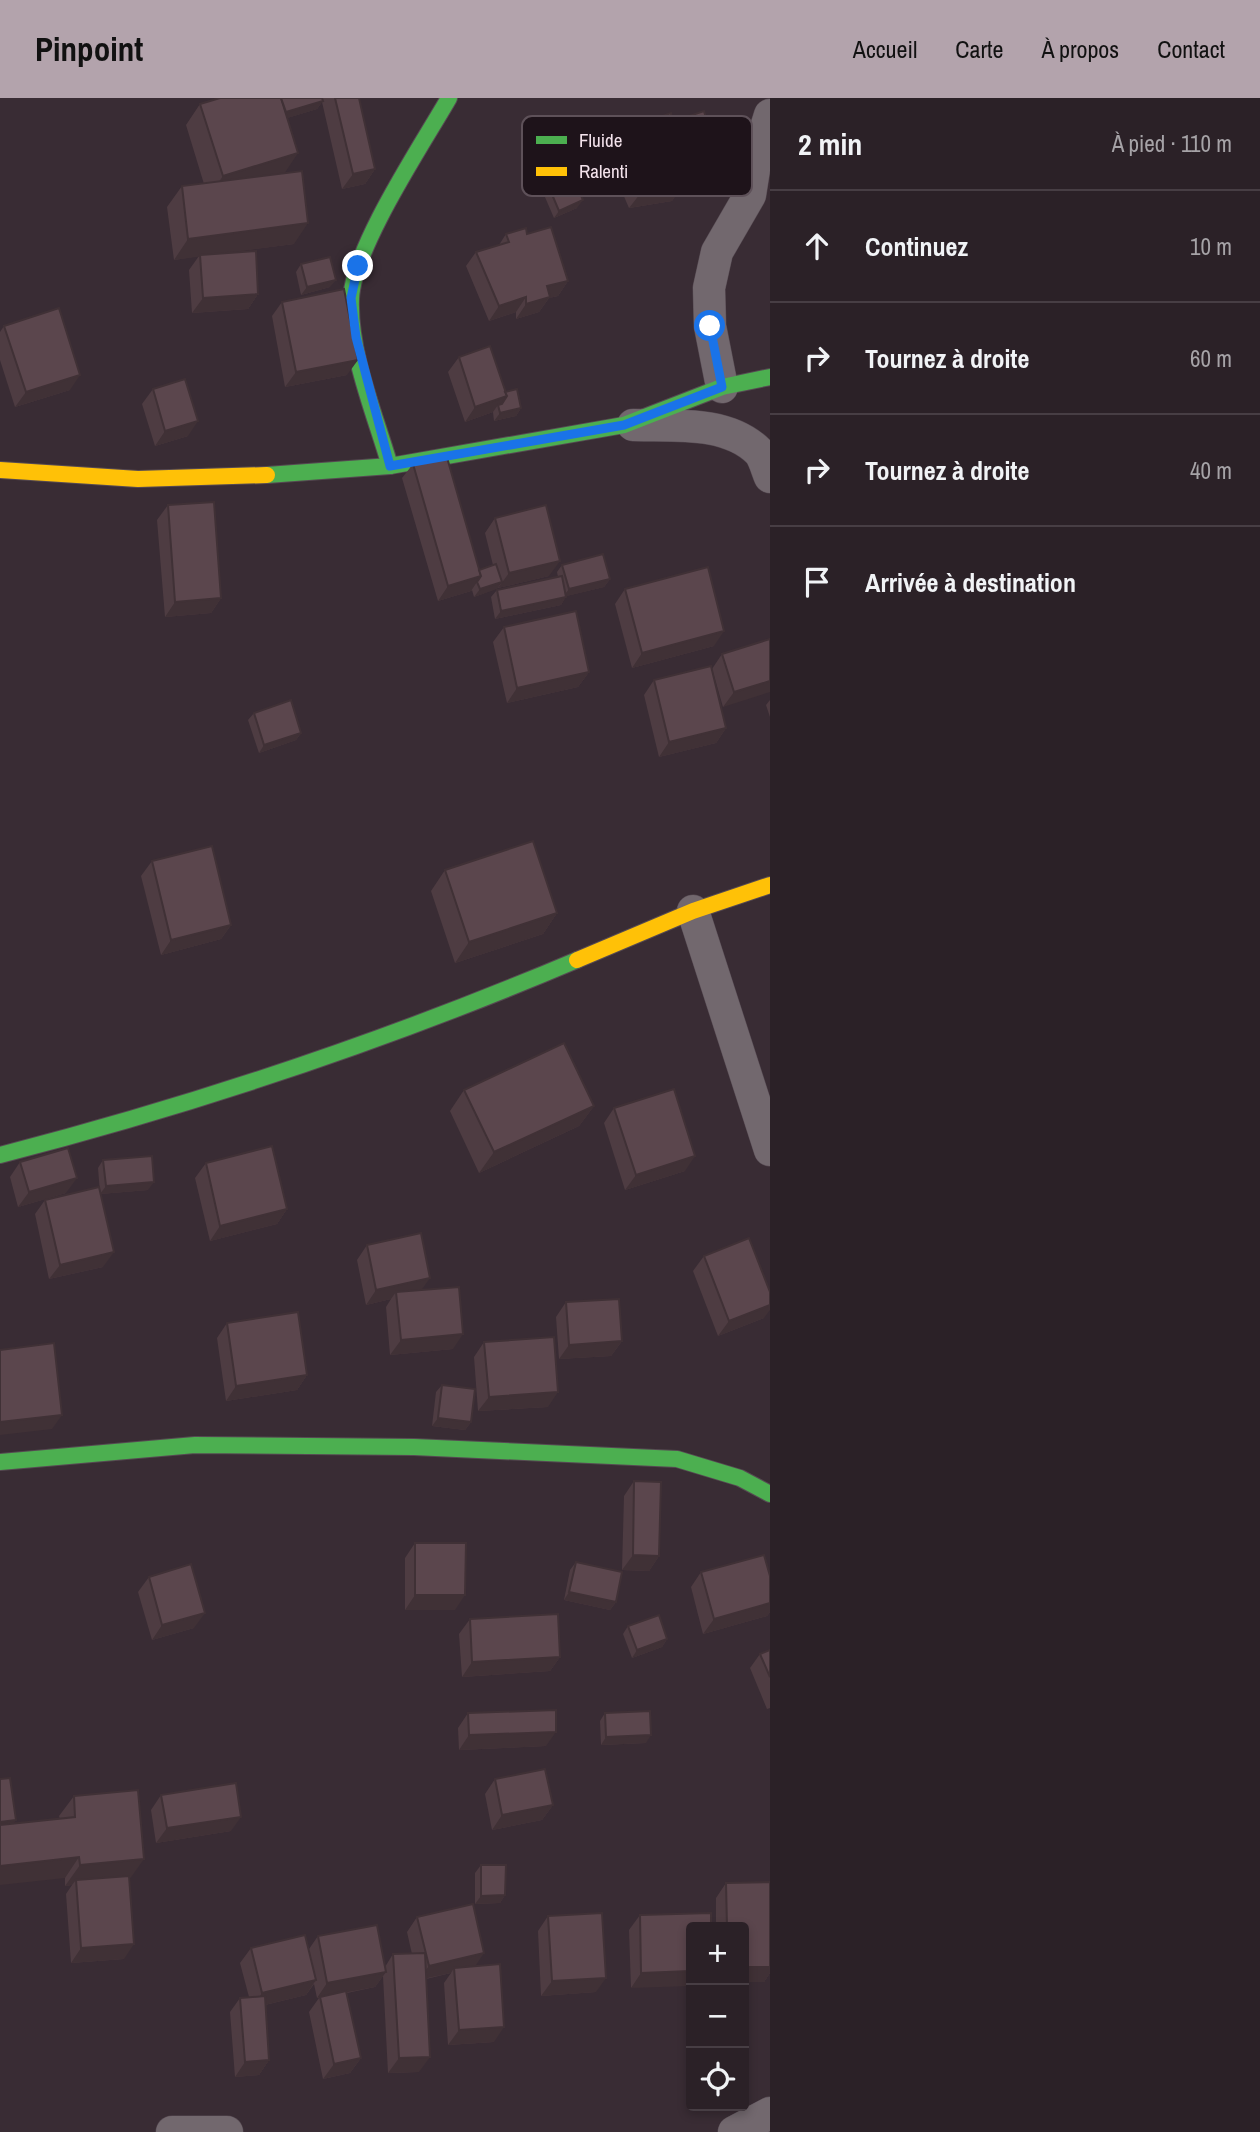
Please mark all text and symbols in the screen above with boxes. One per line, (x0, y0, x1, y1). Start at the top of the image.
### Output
text: Pinpoint (35, 27, 143, 71)
text: Accueil (853, 33, 917, 65)
text: Carte (955, 33, 1003, 65)
text: À propos (1041, 33, 1119, 65)
text: Contact (1157, 33, 1225, 65)
legend (522, 116, 752, 196)
text: 2 min (798, 124, 862, 164)
text: Fluide (579, 127, 622, 153)
text: À pied · 110 m (1112, 128, 1232, 159)
text: Ralenti (579, 158, 628, 184)
icon: ahead (798, 227, 836, 265)
text: Continuez (865, 229, 968, 264)
text: 10 m (1190, 231, 1232, 262)
route end (342, 250, 373, 281)
route start (694, 310, 725, 341)
icon: right (798, 339, 836, 377)
text: Tournez à droite (865, 341, 1029, 376)
text: 60 m (1190, 343, 1232, 374)
icon: right (798, 451, 836, 489)
text: Tournez à droite (865, 453, 1029, 488)
text: 40 m (1190, 455, 1232, 486)
icon: arrive (798, 563, 836, 601)
text: Arrivée à destination (865, 565, 1076, 600)
map controls (686, 1922, 749, 2111)
button: + (686, 1922, 749, 1985)
button: − (686, 1985, 749, 2048)
button: locate (686, 2048, 749, 2111)

